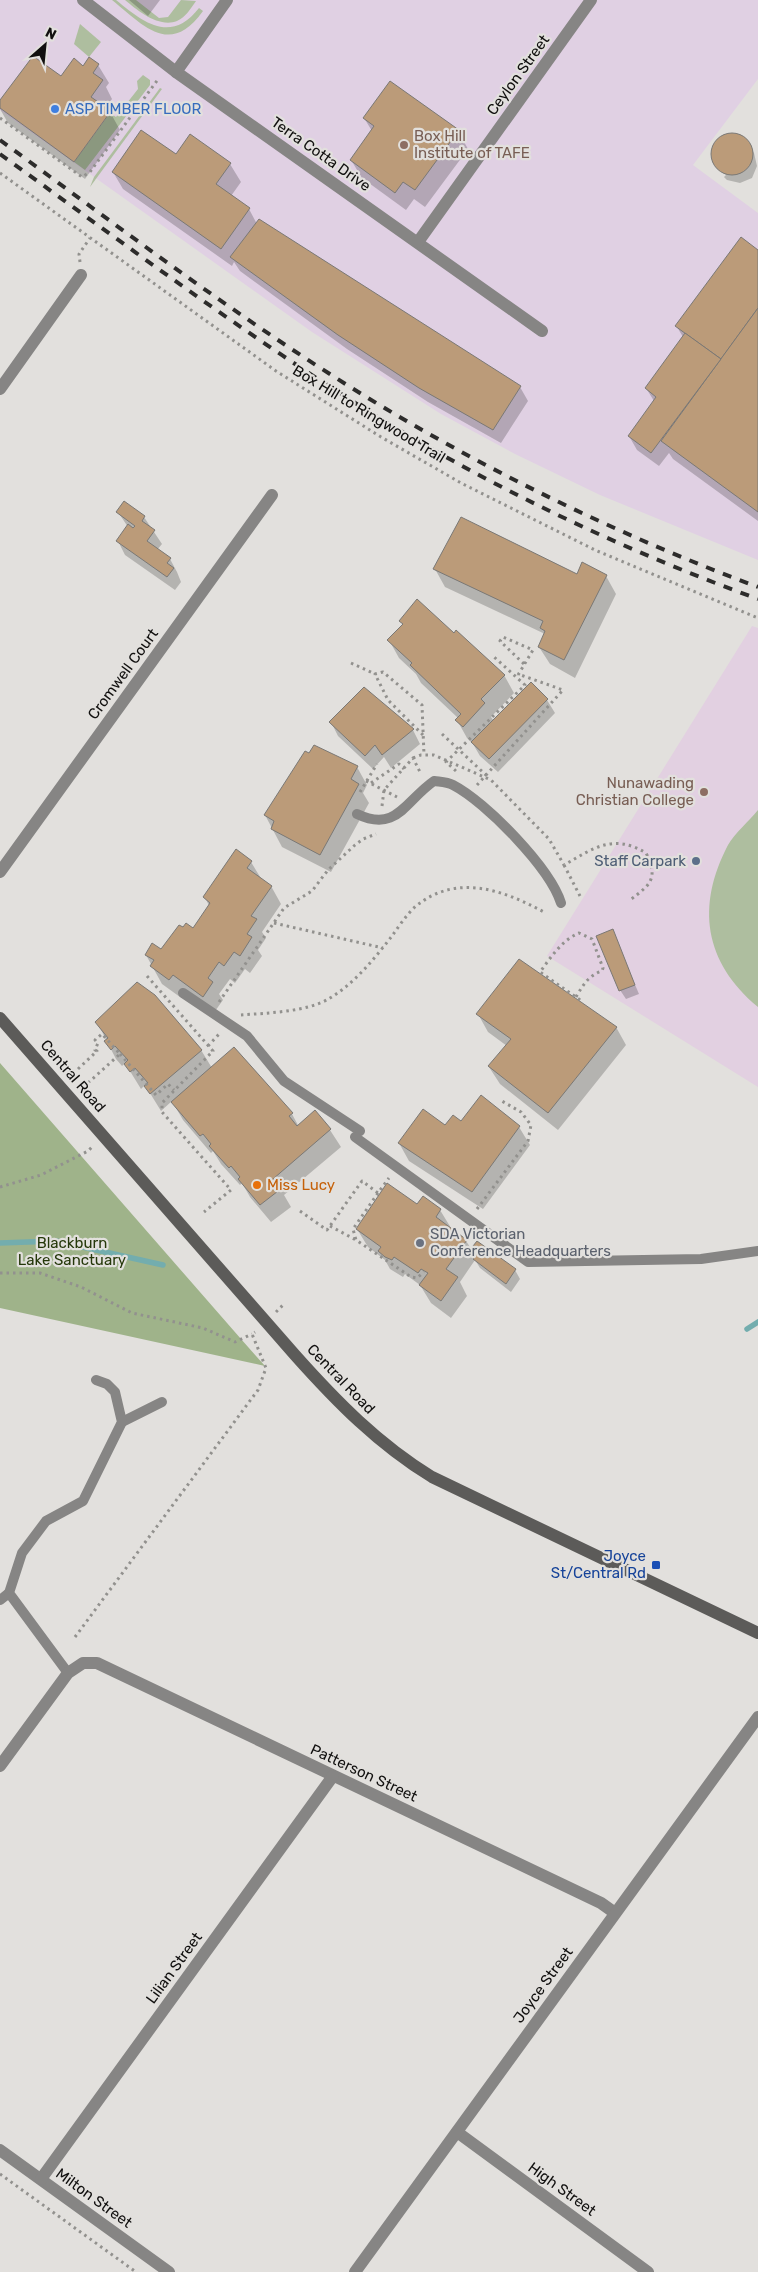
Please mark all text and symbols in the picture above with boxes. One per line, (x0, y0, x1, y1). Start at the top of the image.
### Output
north arrow (20, 20, 70, 70)
text: N (42, 24, 59, 44)
street label: Ceylon Street (483, 31, 553, 119)
place label: ASP TIMBER FLOOR (65, 100, 201, 118)
marker: ASP TIMBER FLOOR (49, 103, 61, 115)
street label: Terra Cotta Drive (268, 113, 374, 195)
place label: Box Hill Institute of TAFE (414, 127, 530, 162)
marker: Box Hill Institute of TAFE (398, 139, 410, 151)
street label: Box Hill to Ringwood Trail (289, 361, 449, 467)
street label: Cromwell Court (84, 625, 162, 723)
place label: Nunawading Christian College (576, 774, 694, 809)
marker: Nunawading Christian College (698, 786, 710, 798)
place label: Staff Carpark (594, 852, 686, 870)
marker: Staff Carpark (690, 855, 702, 867)
street label: Central Road (37, 1036, 109, 1116)
place label: Miss Lucy (267, 1176, 335, 1194)
marker: Miss Lucy (251, 1179, 263, 1191)
place label: SDA Victorian Conference Headquarters (430, 1225, 611, 1260)
park label: Blackburn Lake Sanctuary (18, 1234, 126, 1269)
marker: SDA Victorian Conference Headquarters (414, 1237, 426, 1249)
street label: Central Road (303, 1340, 379, 1418)
place label: Joyce St/Central Rd (551, 1547, 646, 1582)
marker: Joyce St/Central Rd (650, 1559, 662, 1571)
street label: Patterson Street (308, 1740, 420, 1806)
street label: Lilian Street (142, 1929, 206, 2007)
street label: Joyce Street (509, 1943, 577, 2027)
street label: High Street (525, 2158, 600, 2220)
street label: Milton Street (52, 2164, 136, 2232)

